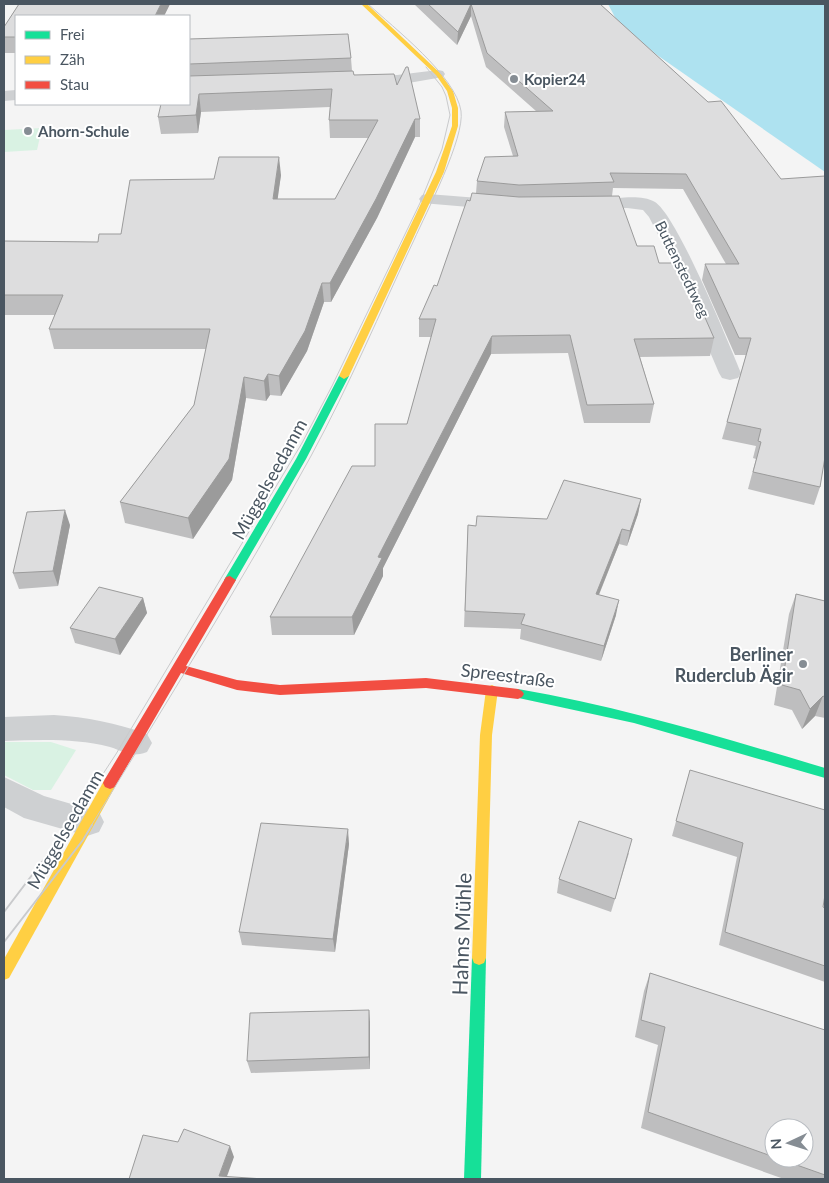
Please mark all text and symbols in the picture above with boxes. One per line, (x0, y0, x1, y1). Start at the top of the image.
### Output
legend (15, 15, 190, 105)
text: Frei (60, 25, 85, 43)
text: Zäh (60, 50, 85, 68)
place label: Kopier24 (524, 70, 586, 88)
marker: Kopier24 (508, 73, 520, 85)
text: Stau (60, 75, 89, 93)
place label: Ahorn-Schule (37, 122, 129, 140)
marker: Ahorn-Schule (22, 125, 34, 137)
street label: Buttenstedtweg (652, 218, 714, 320)
street label: Müggelseedamm (227, 415, 311, 543)
place label: Berliner Ruderclub Ägir (675, 643, 793, 686)
street label: Spreestraße (460, 658, 556, 692)
marker: Berliner Ruderclub Ägir (797, 658, 809, 670)
street label: Müggelseedamm (22, 765, 108, 893)
street label: Hahns Mühle (446, 872, 476, 996)
north arrow (764, 1118, 814, 1168)
text: N (767, 1138, 784, 1150)

